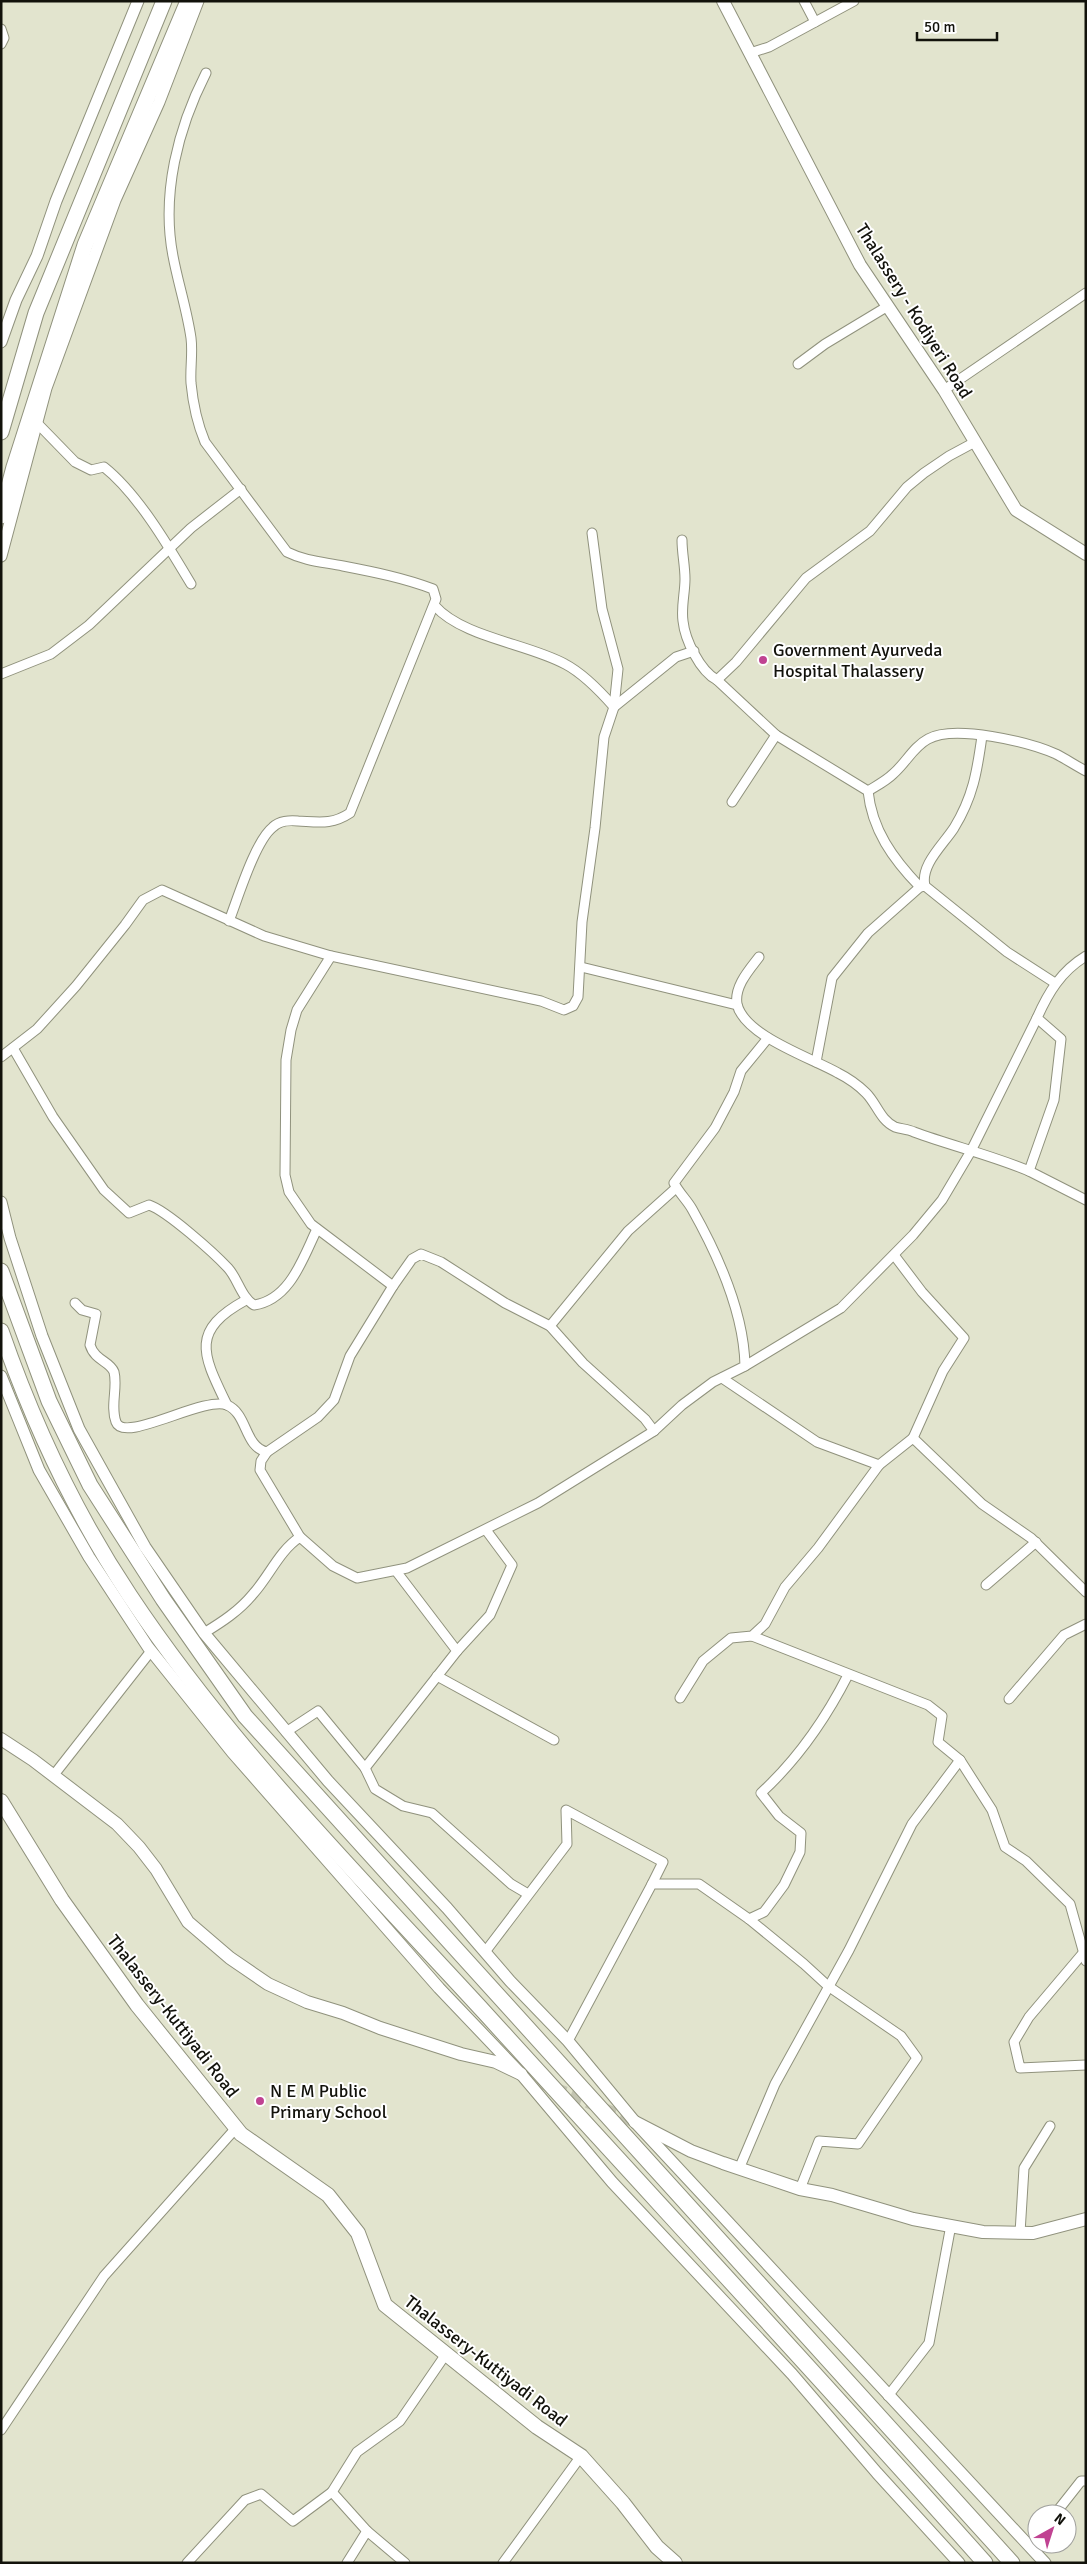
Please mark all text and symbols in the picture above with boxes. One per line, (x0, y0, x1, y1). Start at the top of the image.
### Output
scale bar (917, 10, 997, 42)
text: 50 m (924, 18, 955, 36)
street label: Thalassery - Kodiyeri Road (851, 219, 977, 403)
place label: Government Ayurveda Hospital Thalassery (773, 639, 942, 682)
marker: Government Ayurveda Hospital Thalassery (757, 654, 769, 666)
street label: Thalassery-Kuttiyadi Road (103, 1930, 243, 2102)
place label: N E M Public Primary School (270, 2080, 387, 2123)
marker: N E M Public Primary School (254, 2095, 266, 2107)
street label: Thalassery-Kuttiyadi Road (400, 2291, 572, 2431)
north arrow (1027, 2504, 1077, 2554)
text: N (1051, 2510, 1069, 2529)

